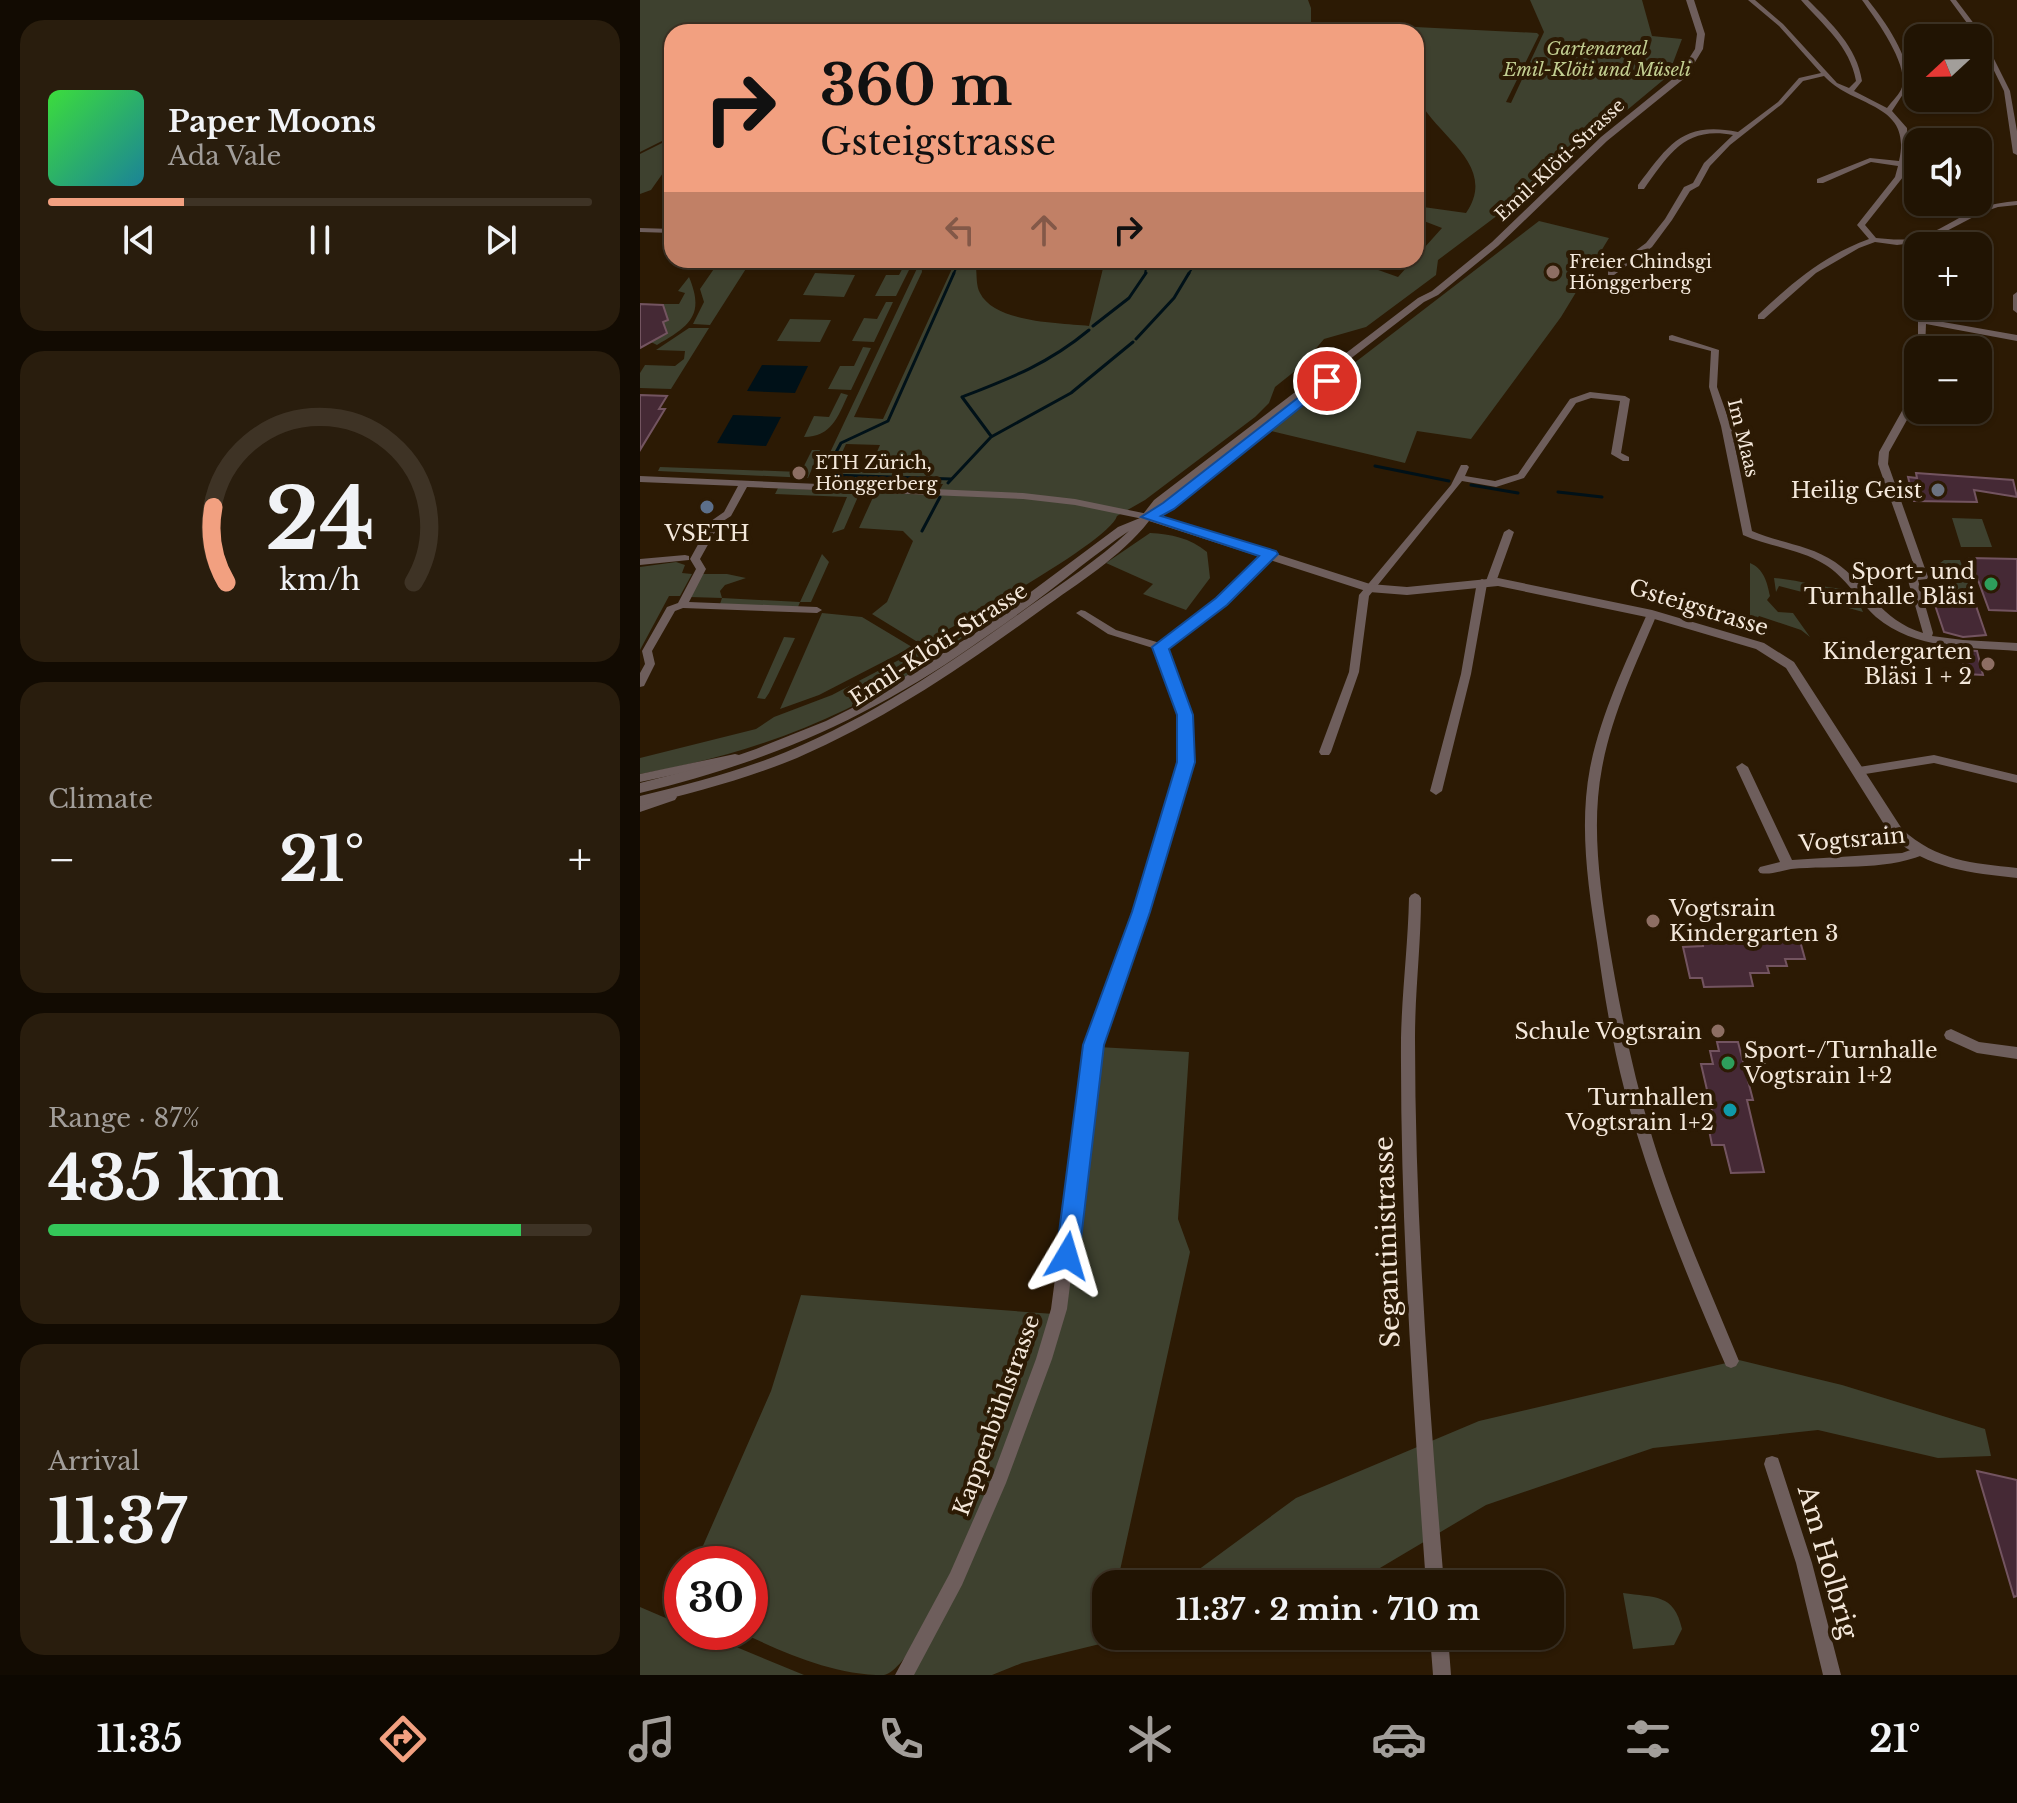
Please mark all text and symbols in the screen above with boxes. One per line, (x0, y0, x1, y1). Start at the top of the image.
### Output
north arrow (1904, 24, 1992, 112)
map controls (1904, 24, 1992, 424)
park label: Gartenareal Emil-Klöti und Müseli (1502, 38, 1692, 81)
text: 360 m (820, 51, 1013, 120)
icon: right (688, 56, 792, 160)
street label: Emil-Klöti-Strasse (1491, 94, 1629, 226)
text: Paper Moons (168, 103, 376, 140)
text: Gsteigstrasse (820, 120, 1056, 165)
button: sound (1904, 128, 1992, 216)
text: Ada Vale (168, 140, 281, 172)
icon: left (938, 208, 982, 252)
icon: ahead (1022, 208, 1066, 252)
icon: right (1106, 208, 1150, 252)
icon: previous (117, 218, 161, 262)
icon: pause (298, 218, 342, 262)
icon: next (479, 218, 523, 262)
button: + (1904, 232, 1992, 320)
place label: Freier Chindsgi Hönggerberg (1569, 251, 1712, 294)
marker: Freier Chindsgi Hönggerberg (1544, 263, 1562, 281)
button: − (1904, 336, 1992, 424)
pin (1293, 347, 1361, 415)
icon: arrive (1305, 359, 1349, 403)
street label: Im Maas (1723, 397, 1763, 479)
place label: ETH Zürich, Hönggerberg (815, 452, 937, 495)
marker: ETH Zürich, Hönggerberg (790, 464, 808, 482)
text: 24 (265, 467, 375, 570)
place label: Heilig Geist (1791, 477, 1923, 504)
marker: Heilig Geist (1929, 481, 1947, 499)
marker: VSETH (698, 498, 716, 516)
place label: VSETH (663, 520, 750, 547)
place label: Sport- und Turnhalle Bläsi (1804, 558, 1975, 610)
text: km/h (279, 562, 361, 598)
street label: Gsteigstrasse (1626, 573, 1772, 641)
marker: Sport- und Turnhalle Bläsi (1982, 575, 2000, 593)
street label: Emil-Klöti-Strasse (844, 577, 1032, 712)
place label: Kindergarten Bläsi 1 + 2 (1822, 638, 1972, 690)
marker: Kindergarten Bläsi 1 + 2 (1979, 655, 1997, 673)
text: Climate (48, 783, 153, 815)
street label: Vogtsrain (1797, 821, 1906, 858)
text: 21° (279, 823, 364, 897)
text: − (48, 832, 76, 887)
text: + (568, 832, 592, 887)
place label: Vogtsrain Kindergarten 3 (1668, 895, 1839, 947)
marker: Vogtsrain Kindergarten 3 (1644, 912, 1662, 930)
place label: Schule Vogtsrain (1514, 1018, 1702, 1045)
marker: Schule Vogtsrain (1709, 1022, 1727, 1040)
place label: Sport-/Turnhalle Vogtsrain 1+2 (1743, 1037, 1938, 1089)
marker: Sport-/Turnhalle Vogtsrain 1+2 (1719, 1054, 1737, 1072)
place label: Turnhallen Vogtsrain 1+2 (1565, 1084, 1714, 1136)
marker: Turnhallen Vogtsrain 1+2 (1721, 1101, 1739, 1119)
text: Range · 87% (48, 1102, 200, 1134)
street label: Segantinistrasse (1367, 1136, 1407, 1348)
text: 435 km (48, 1142, 284, 1216)
position arrow (1025, 1214, 1109, 1298)
street label: Kappenbühlstrasse (948, 1311, 1045, 1519)
text: Arrival (48, 1445, 140, 1477)
street label: Am Holbrig (1791, 1481, 1865, 1643)
text: 11:37 (48, 1485, 187, 1559)
speed limit sign: 30 (664, 1546, 768, 1650)
text: 11:37 · 2 min · 710 m (1176, 1591, 1480, 1628)
icon: directions (375, 1711, 431, 1767)
icon: music (624, 1711, 680, 1767)
icon: phone (873, 1711, 929, 1767)
icon: climate (1122, 1711, 1178, 1767)
icon: car (1371, 1711, 1427, 1767)
icon: filters (1620, 1711, 1676, 1767)
text: 11:35 (96, 1717, 182, 1762)
text: 21° (1869, 1717, 1921, 1762)

